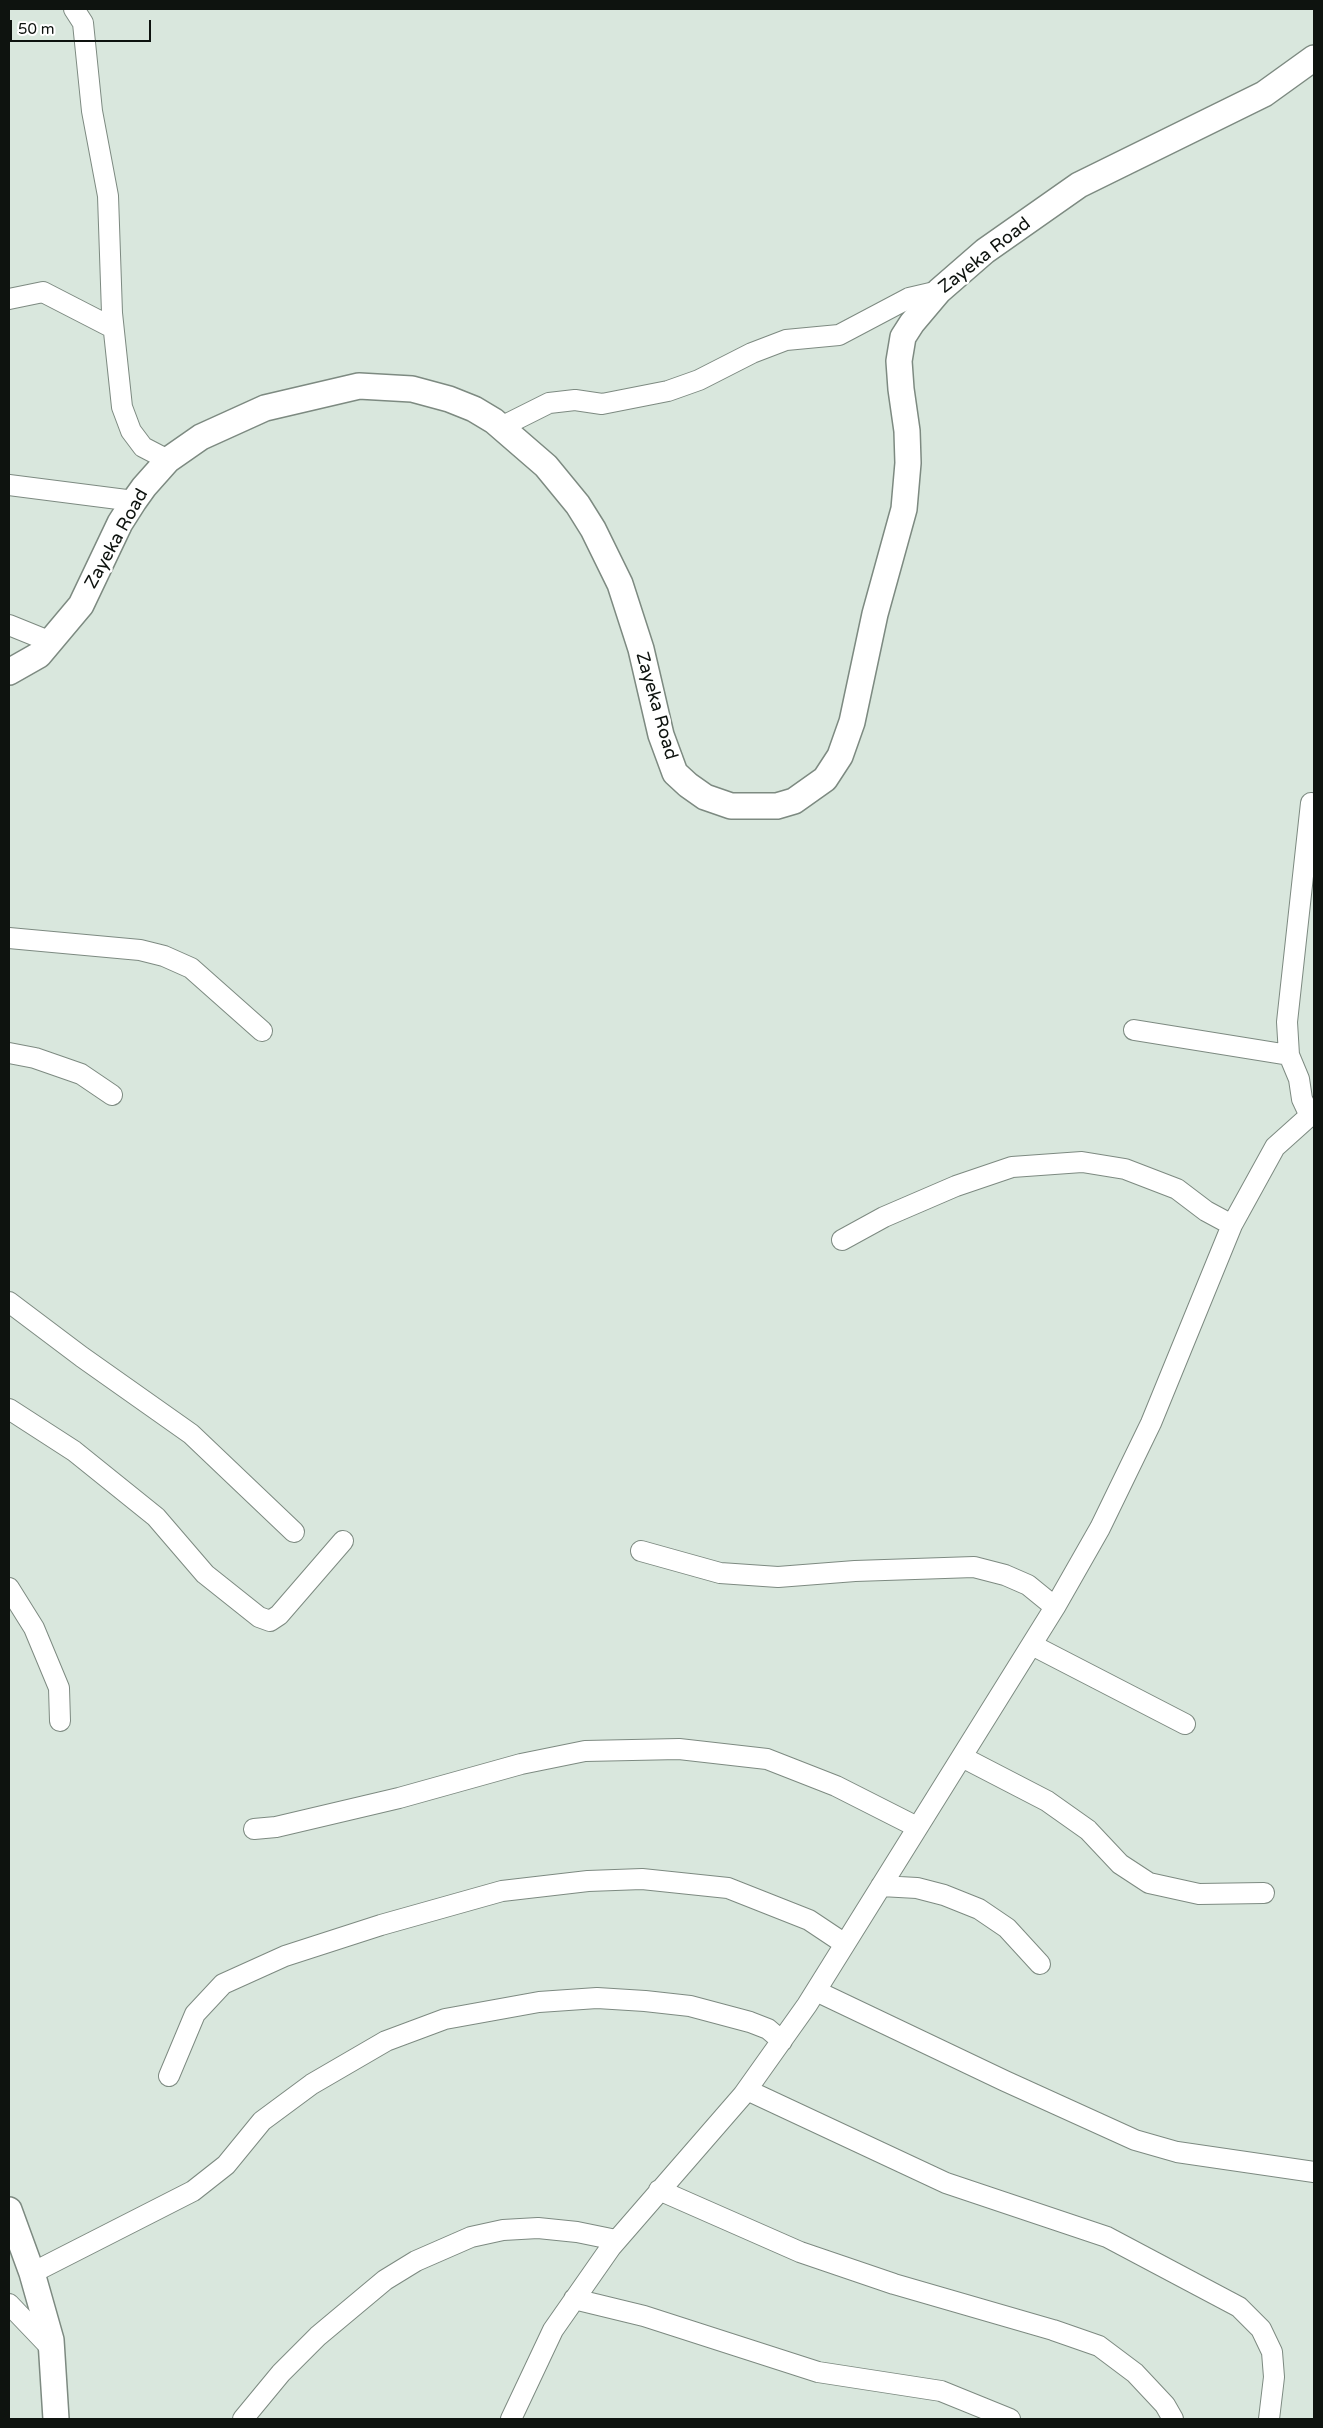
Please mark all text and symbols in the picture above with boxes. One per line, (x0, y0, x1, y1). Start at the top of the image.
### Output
scale bar (12, 10, 154, 42)
text: 50 m (18, 20, 55, 38)
street label: Zayeka Road (935, 213, 1035, 299)
street label: Zayeka Road (81, 485, 153, 593)
street label: Zayeka Road (630, 650, 682, 762)

